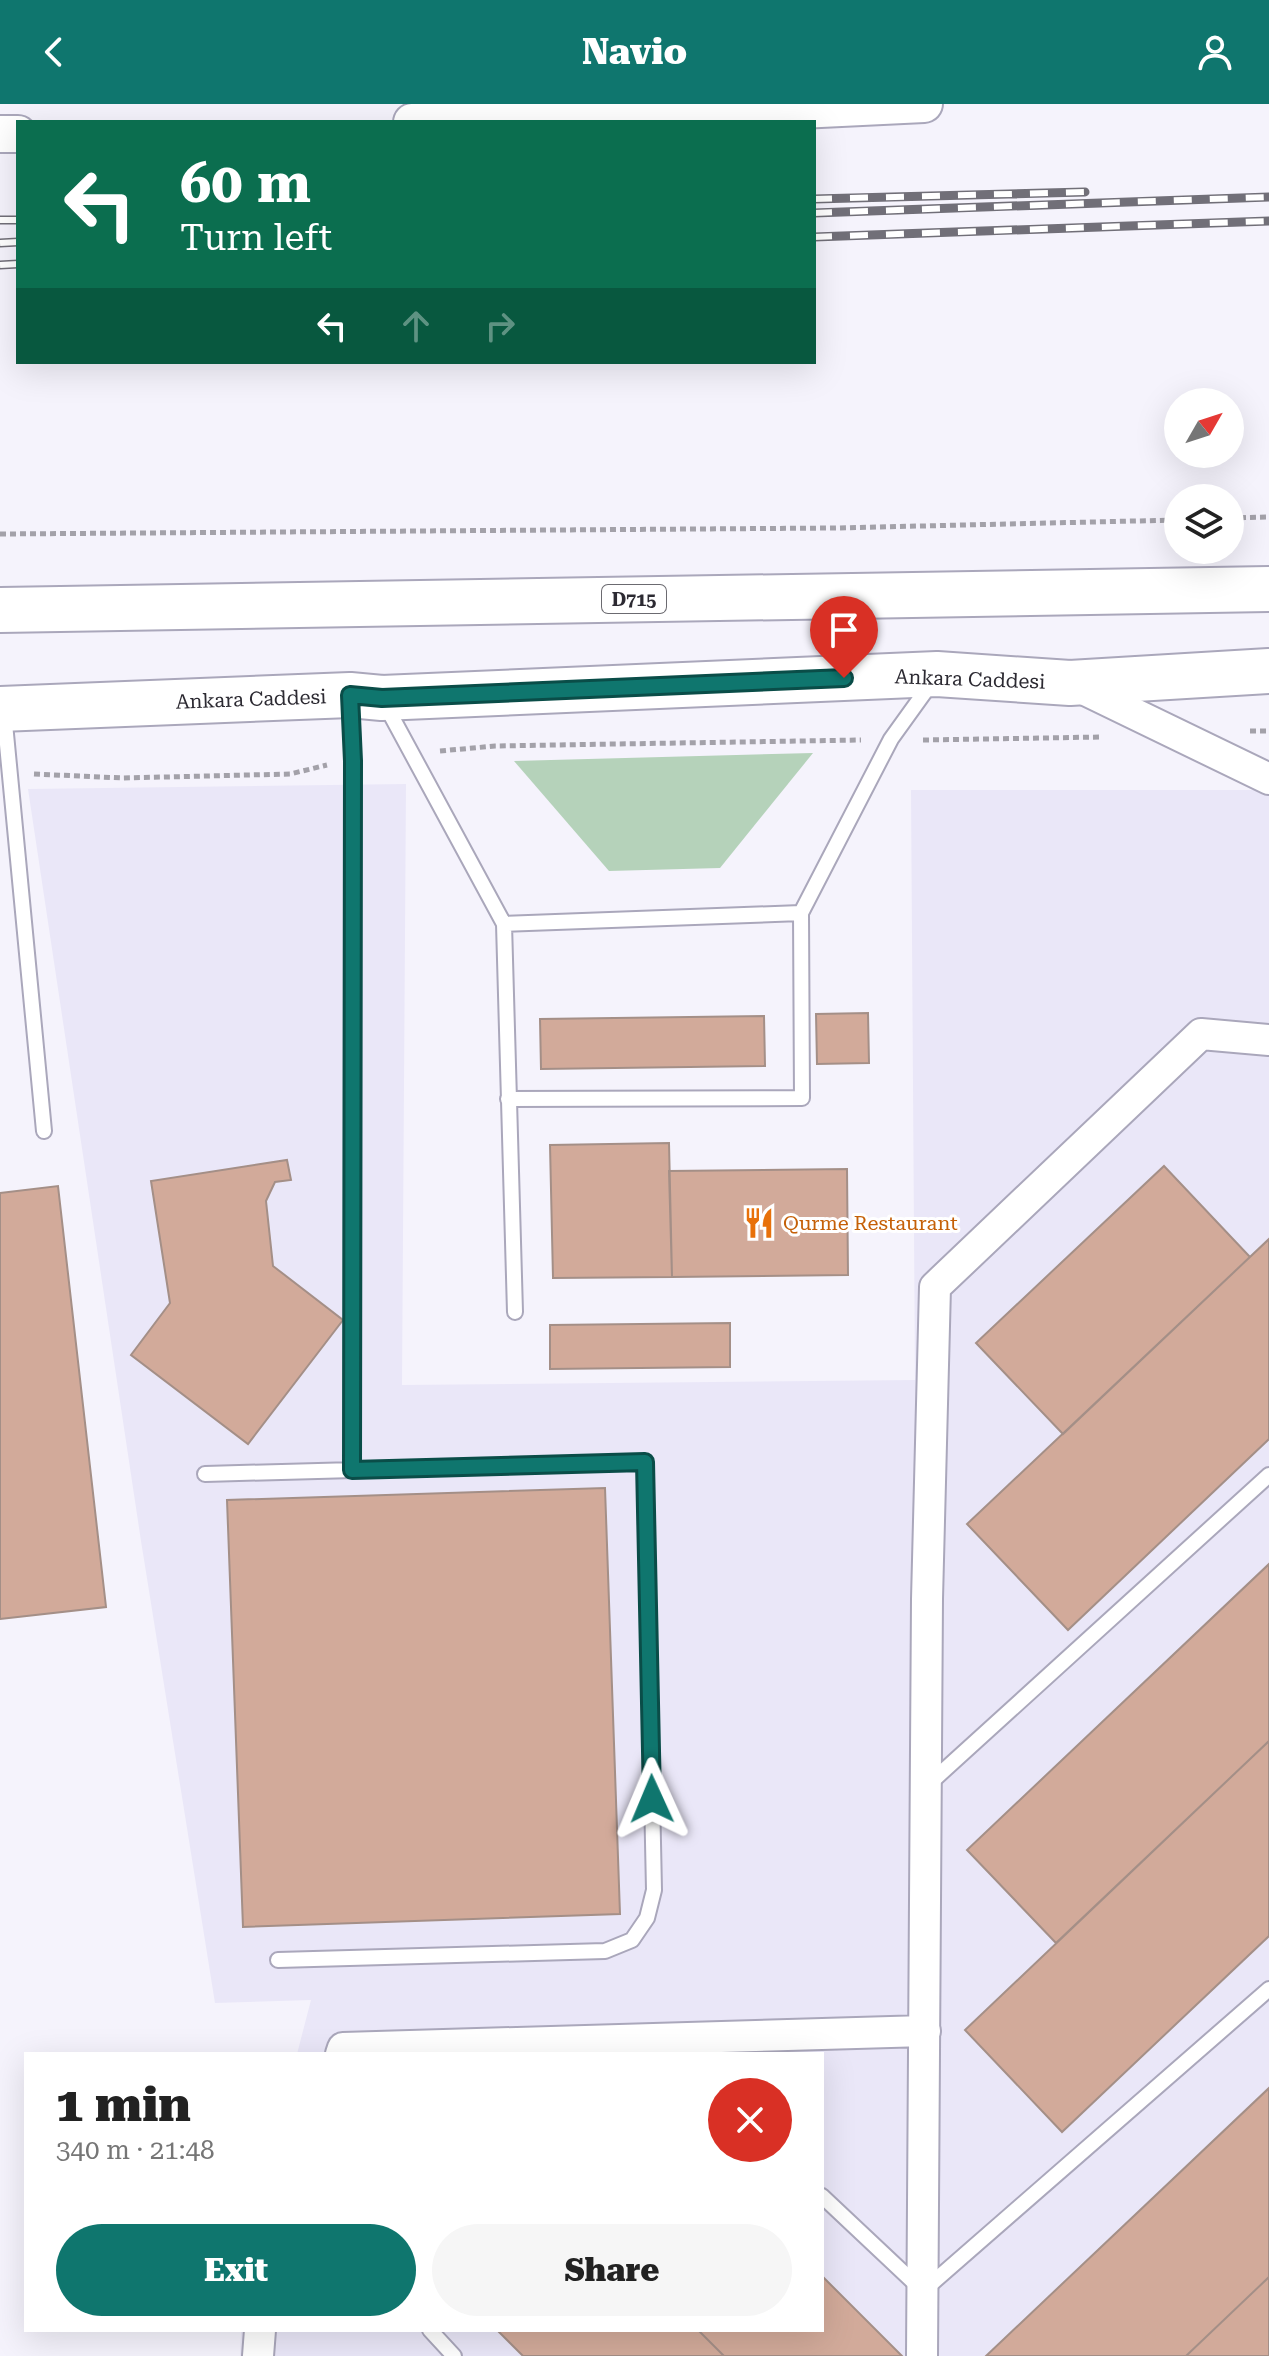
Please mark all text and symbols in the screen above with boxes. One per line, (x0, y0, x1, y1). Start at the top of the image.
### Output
icon: back (32, 30, 76, 74)
icon: person (1193, 30, 1237, 74)
text: Navio (582, 31, 687, 73)
text: 60 m (180, 150, 311, 216)
icon: left (48, 152, 152, 256)
text: Turn left (180, 217, 332, 259)
icon: left (310, 304, 354, 348)
icon: ahead (394, 304, 438, 348)
icon: right (478, 304, 522, 348)
north arrow (1164, 388, 1244, 468)
map controls (1164, 388, 1244, 564)
button: layers (1164, 484, 1244, 564)
road number: D715 (602, 585, 666, 613)
pin (810, 596, 878, 678)
icon: arrive (822, 608, 866, 652)
street label: Ankara Caddesi (894, 664, 1046, 694)
street label: Ankara Caddesi (175, 684, 327, 714)
restaurant icon: Qurme Restaurant (742, 1206, 776, 1240)
place label: Qurme Restaurant (783, 1211, 958, 1235)
position arrow (610, 1757, 694, 1841)
text: 1 min (56, 2077, 191, 2133)
button: close (708, 2078, 792, 2162)
text: 340 m · 21:48 (56, 2135, 215, 2165)
button: Exit (56, 2224, 416, 2316)
button: Share (432, 2224, 792, 2316)

